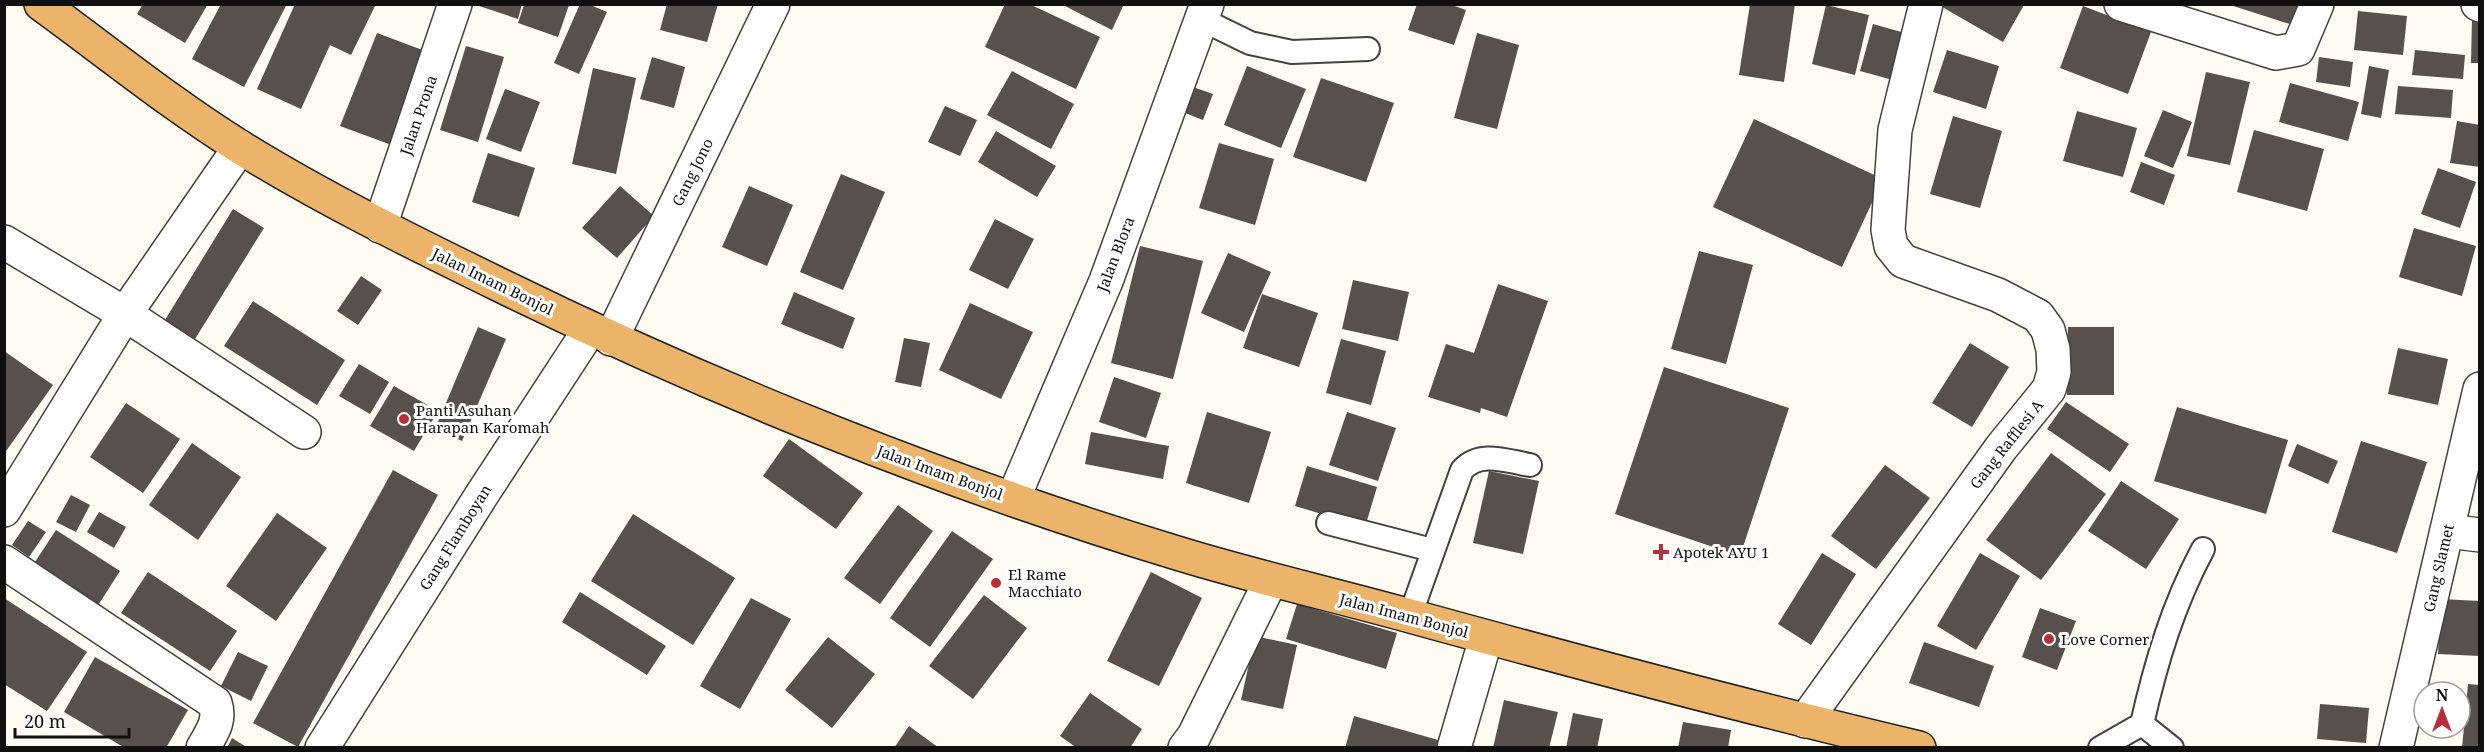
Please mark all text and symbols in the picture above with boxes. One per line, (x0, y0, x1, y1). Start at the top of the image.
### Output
street label: Jalan Prona (395, 72, 441, 159)
street label: Gang Jono (667, 135, 717, 209)
street label: Jalan Blora (1091, 214, 1138, 295)
street label: Jalan Imam Bonjol (428, 243, 557, 319)
street label: Gang Rafflesi A (1965, 395, 2047, 493)
place label: Panti Asuhan Harapan Karomah (416, 400, 550, 437)
marker: Panti Asuhan Harapan Karomah (397, 412, 411, 426)
street label: Jalan Imam Bonjol (873, 440, 1006, 504)
street label: Gang Flamboyan (414, 480, 496, 594)
street label: Gang Slamet (2418, 522, 2458, 614)
place label: Apotek AYU 1 (1673, 542, 1769, 562)
marker: Apotek AYU 1 (1654, 545, 1668, 559)
place label: El Rame Macchiato (1008, 564, 1082, 601)
marker: El Rame Macchiato (989, 576, 1003, 590)
street label: Jalan Imam Bonjol (1336, 588, 1471, 642)
place label: Love Corner (2061, 629, 2149, 649)
marker: Love Corner (2042, 632, 2056, 646)
north arrow (2412, 680, 2472, 740)
text: N (2436, 684, 2449, 706)
scale bar (15, 701, 129, 739)
text: 20 m (24, 709, 66, 733)

